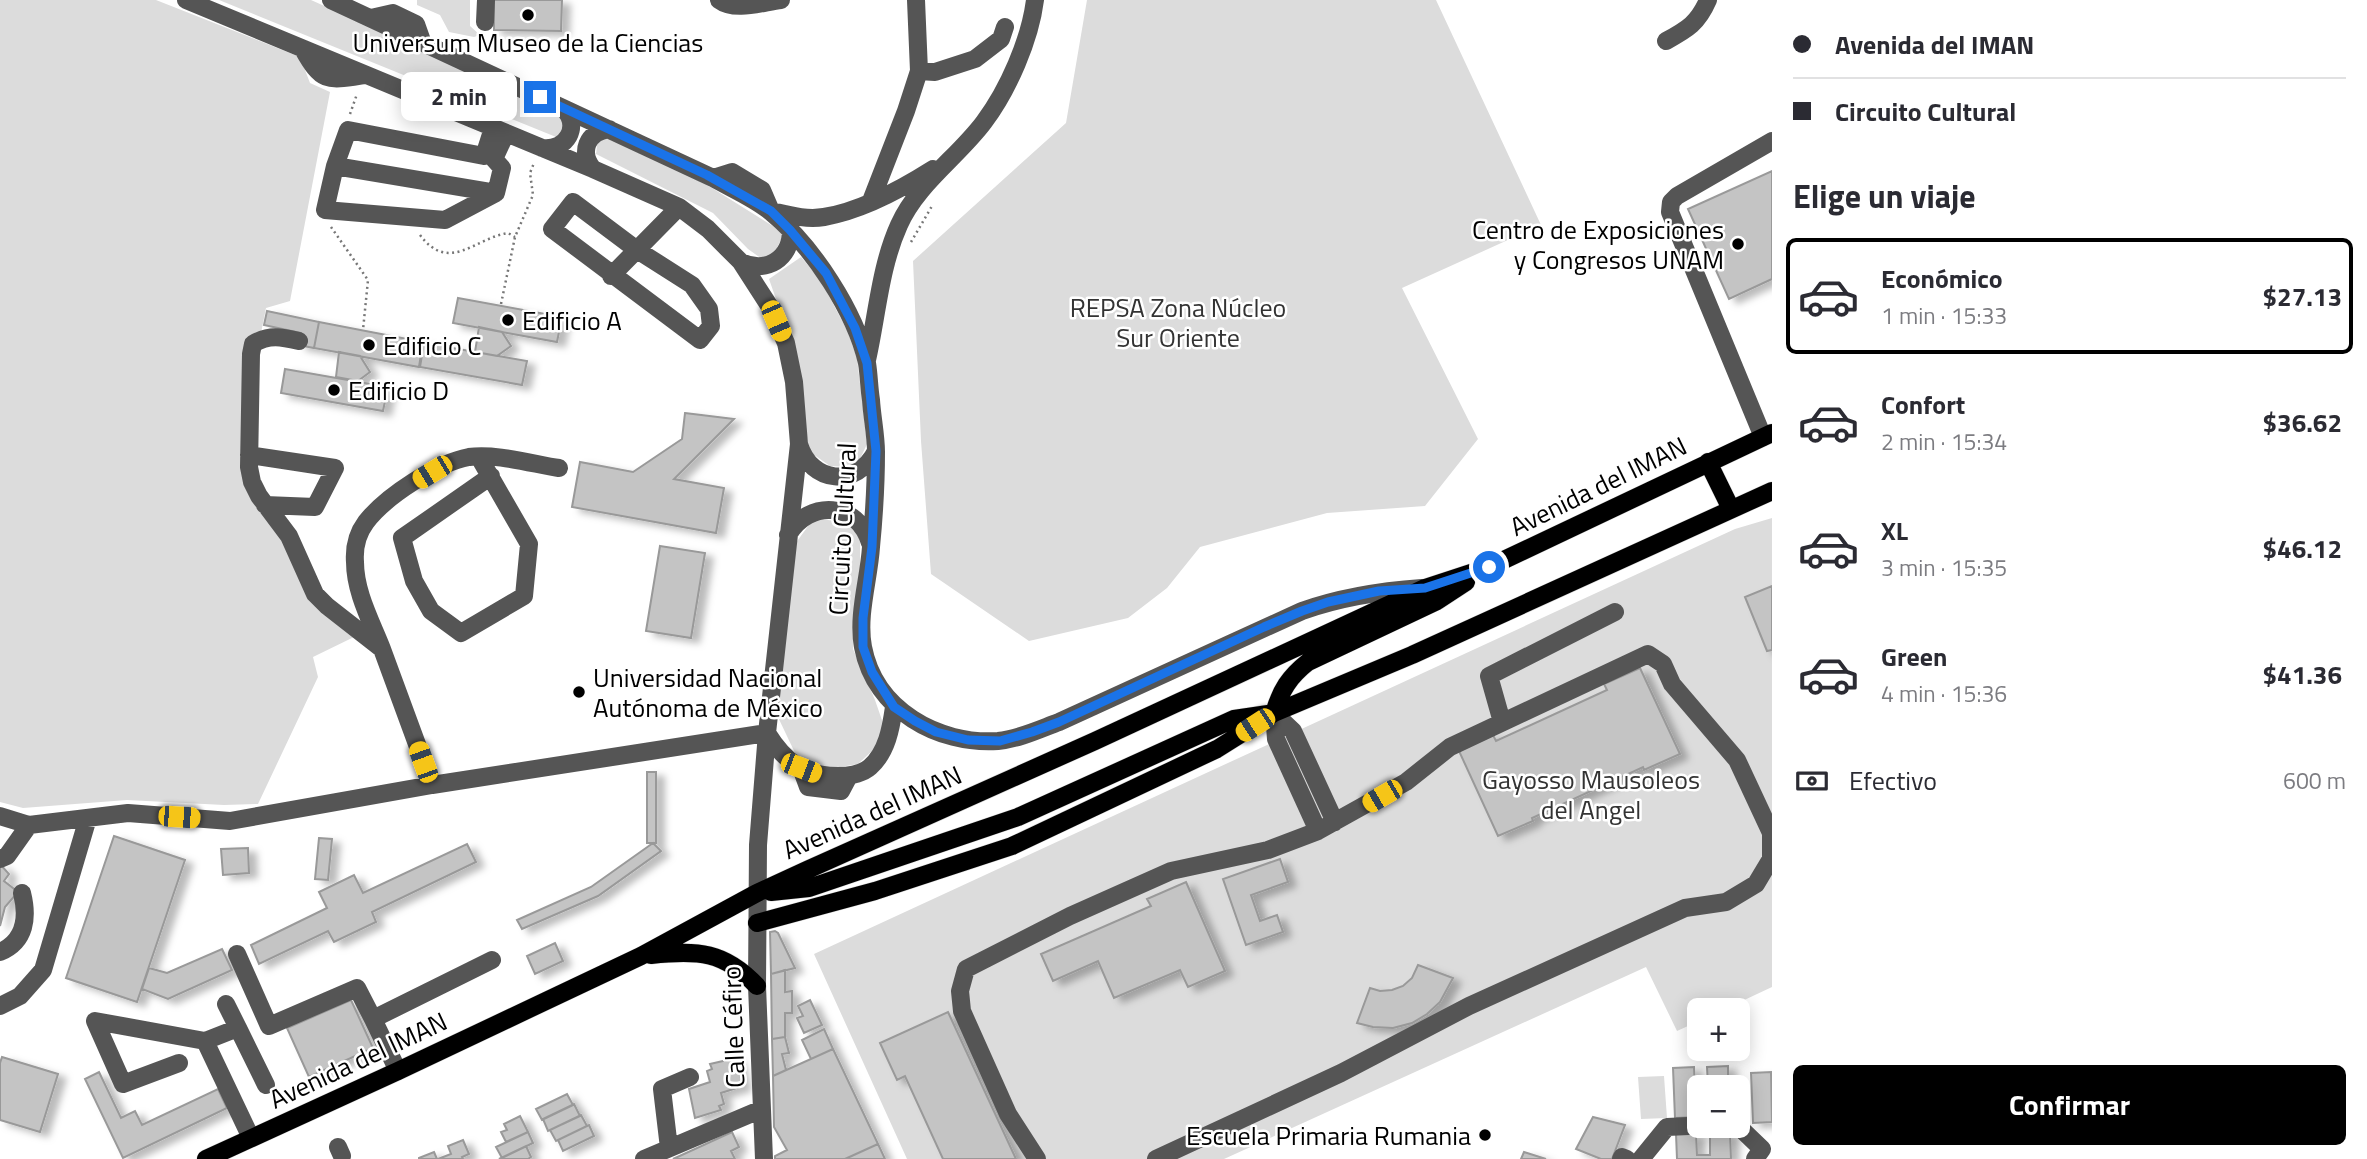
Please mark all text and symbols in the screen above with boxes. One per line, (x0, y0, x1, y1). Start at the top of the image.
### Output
marker: Universum Museo de la Ciencias (520, 7, 536, 23)
place label: Universum Museo de la Ciencias (353, 23, 703, 62)
text: Avenida del IMAN (1835, 25, 2034, 64)
callout: 2 min (400, 72, 516, 122)
text: 2 min (431, 79, 487, 114)
route end (524, 81, 556, 113)
text: Circuito Cultural (1835, 92, 2016, 131)
text: Elige un viaje (1793, 172, 1976, 220)
place label: Centro de Exposiciones y Congresos UNAM (1472, 210, 1724, 279)
marker: Centro de Exposiciones y Congresos UNAM (1730, 236, 1746, 252)
text: Económico (1881, 259, 2003, 298)
icon: car (1797, 265, 1860, 328)
text: $27.13 (2263, 277, 2342, 316)
park label: REPSA Zona Núcleo Sur Oriente (1070, 288, 1286, 357)
car (759, 298, 794, 344)
text: 1 min · 15:33 (1881, 298, 2007, 333)
place label: Edificio A (522, 301, 622, 340)
marker: Edificio A (500, 312, 516, 328)
place label: Edificio C (383, 326, 482, 365)
marker: Edificio C (361, 337, 377, 353)
place label: Edificio D (348, 371, 449, 410)
marker: Edificio D (326, 382, 342, 398)
text: Confort (1881, 385, 1965, 424)
icon: car (1797, 391, 1860, 454)
text: $36.62 (2263, 403, 2342, 442)
text: 2 min · 15:34 (1881, 424, 2007, 459)
street label: Avenida del IMAN (1503, 426, 1693, 546)
street label: Circuito Cultural (818, 442, 866, 616)
car (409, 452, 456, 492)
text: XL (1881, 511, 1908, 550)
icon: car (1797, 517, 1860, 580)
text: $46.12 (2263, 529, 2342, 568)
text: 3 min · 15:35 (1881, 550, 2007, 585)
route start (1473, 551, 1505, 583)
text: Green (1881, 637, 1947, 676)
icon: car (1797, 643, 1860, 706)
text: $41.36 (2263, 655, 2342, 694)
place label: Universidad Nacional Autónoma de México (593, 658, 823, 727)
text: 4 min · 15:36 (1881, 676, 2007, 711)
marker: Universidad Nacional Autónoma de México (571, 684, 587, 700)
car (1232, 705, 1279, 745)
car (406, 739, 441, 785)
car (778, 751, 825, 785)
street label: Avenida del IMAN (776, 755, 968, 869)
park label: Gayosso Mausoleos del Angel (1482, 760, 1700, 829)
text: Efectivo (1849, 761, 1937, 800)
icon: cash (1793, 762, 1831, 800)
text: 600 m (2283, 763, 2346, 798)
car (1359, 776, 1406, 816)
car (158, 805, 201, 829)
street label: Calle Céfiro (711, 965, 755, 1089)
map controls (1687, 998, 1750, 1138)
button: + (1687, 998, 1750, 1061)
street label: Avenida del IMAN (263, 1002, 453, 1118)
button: Confirmar (1793, 1065, 2346, 1145)
button: − (1687, 1075, 1750, 1138)
place label: Escuela Primaria Rumania (1186, 1116, 1471, 1155)
marker: Escuela Primaria Rumania (1477, 1127, 1493, 1143)

